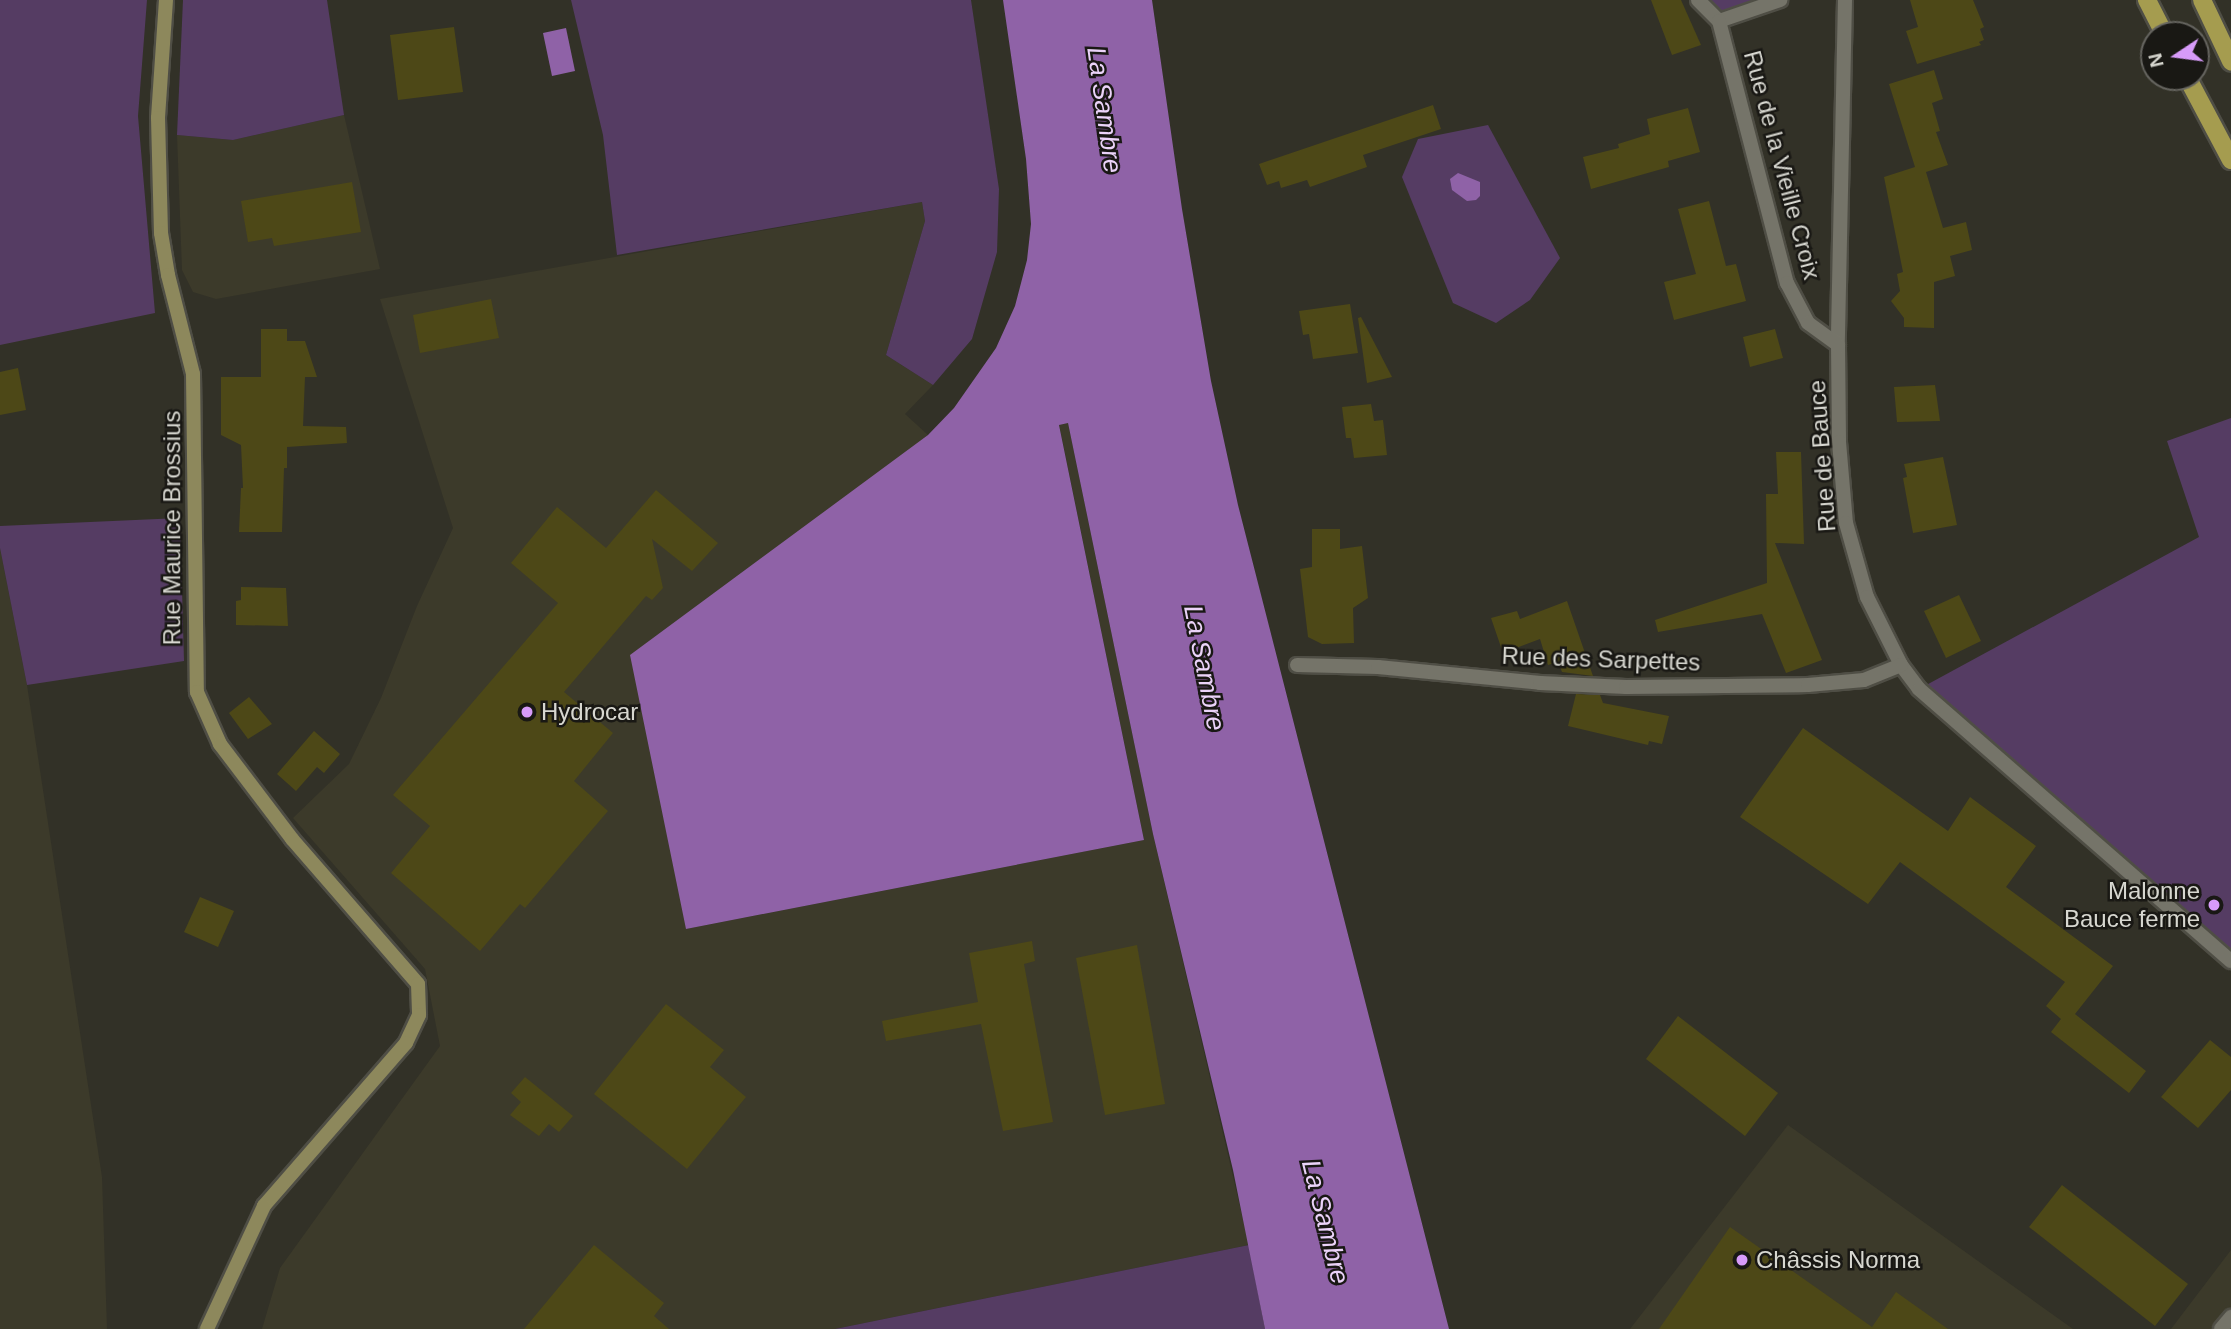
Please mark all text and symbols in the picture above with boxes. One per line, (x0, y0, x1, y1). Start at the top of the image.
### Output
north arrow (2140, 21, 2210, 91)
water label: La Sambre (1080, 45, 1128, 175)
street label: Rue de la Vieille Croix (1738, 47, 1826, 283)
text: N (2144, 51, 2168, 69)
street label: Rue de Bauce (1802, 379, 1842, 533)
street label: Rue Maurice Brossius (158, 411, 186, 645)
water label: La Sambre (1177, 603, 1231, 733)
street label: Rue des Sarpettes (1501, 641, 1701, 677)
place label: Hydrocar (541, 698, 638, 726)
marker: Hydrocar (519, 704, 535, 720)
place label: Malonne Bauce ferme (2064, 877, 2200, 933)
marker: Malonne Bauce ferme (2206, 897, 2222, 913)
water label: La Sambre (1294, 1157, 1356, 1287)
place label: Châssis Norma (1756, 1246, 1920, 1274)
marker: Châssis Norma (1734, 1252, 1750, 1268)

